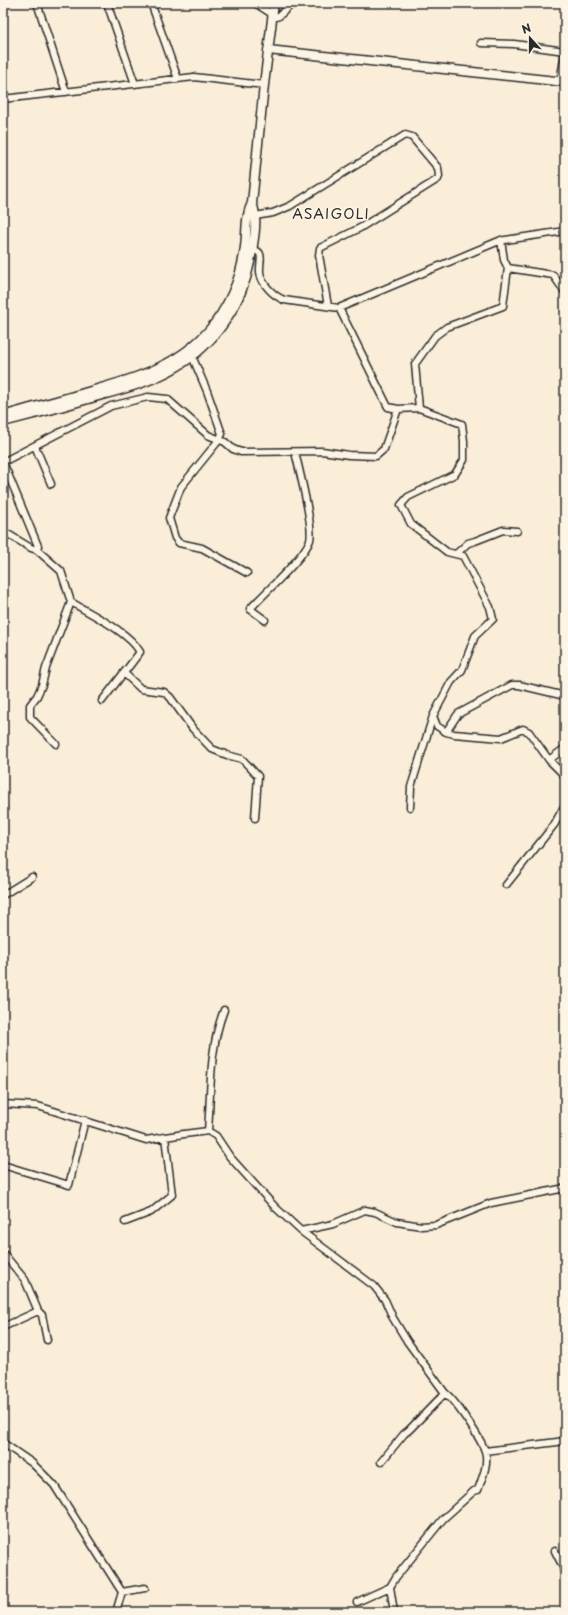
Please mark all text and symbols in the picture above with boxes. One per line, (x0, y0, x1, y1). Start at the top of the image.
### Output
north arrow (510, 18, 550, 58)
text: N (519, 19, 534, 38)
district label: ASAIGOLI (292, 203, 370, 224)

